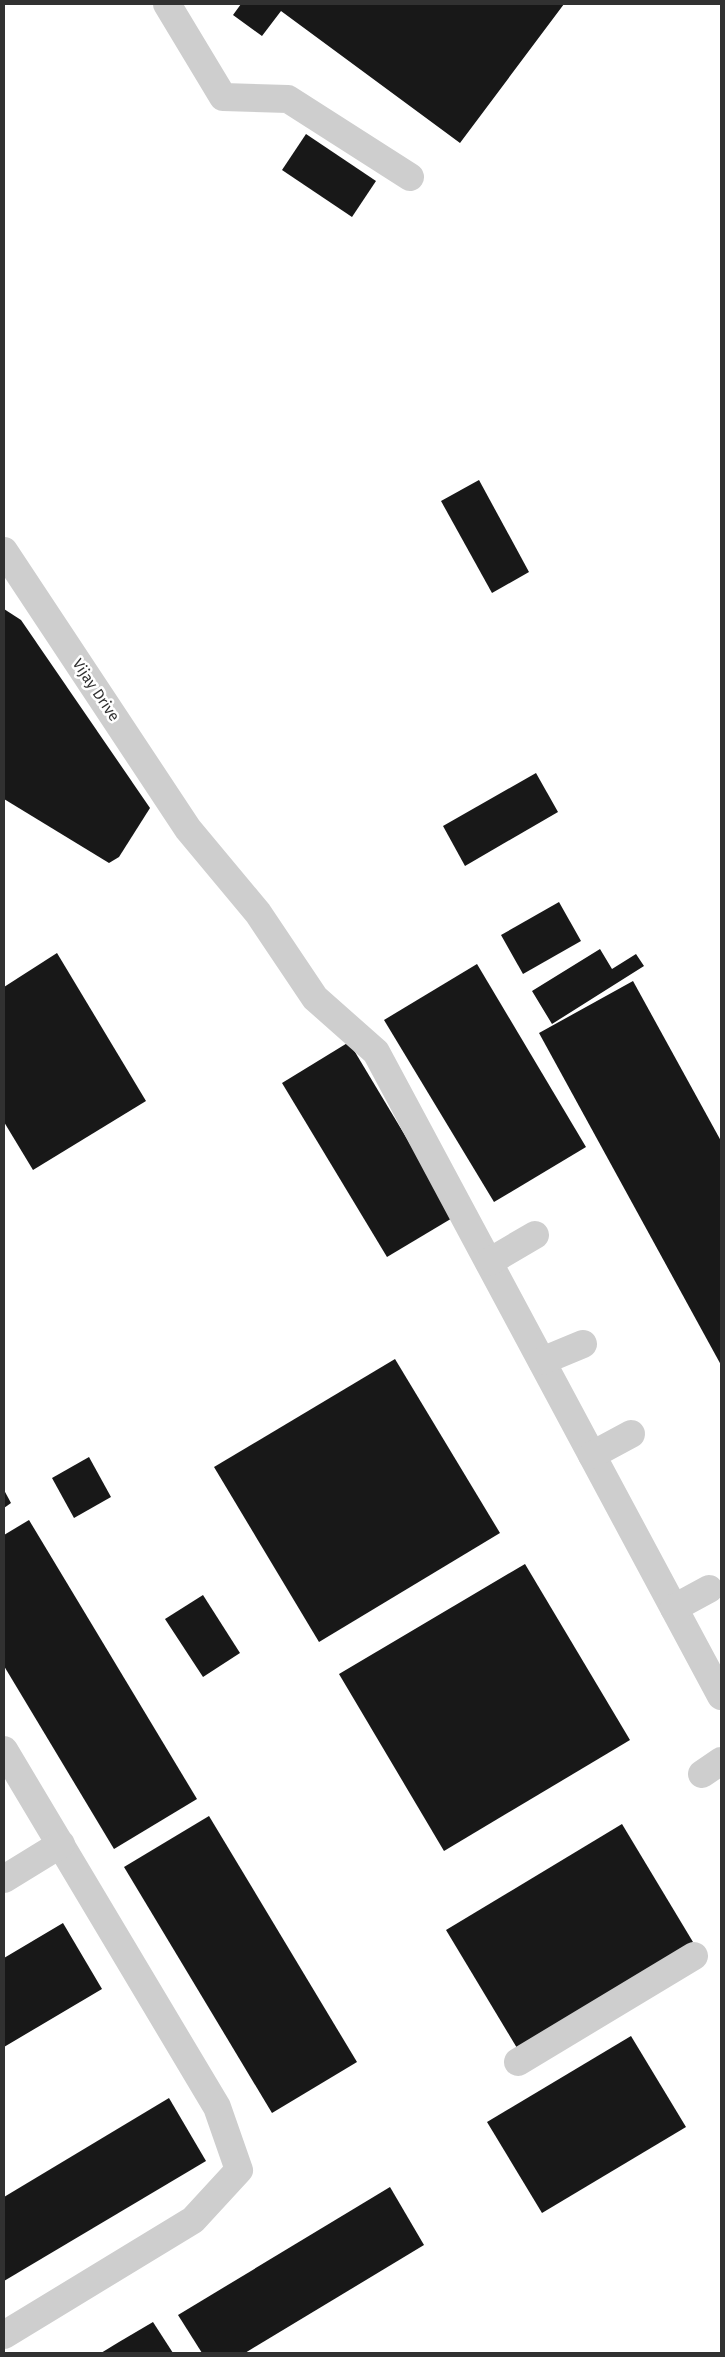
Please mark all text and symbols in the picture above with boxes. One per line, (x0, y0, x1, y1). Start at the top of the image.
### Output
street label: Vijay Drive (69, 655, 123, 725)

